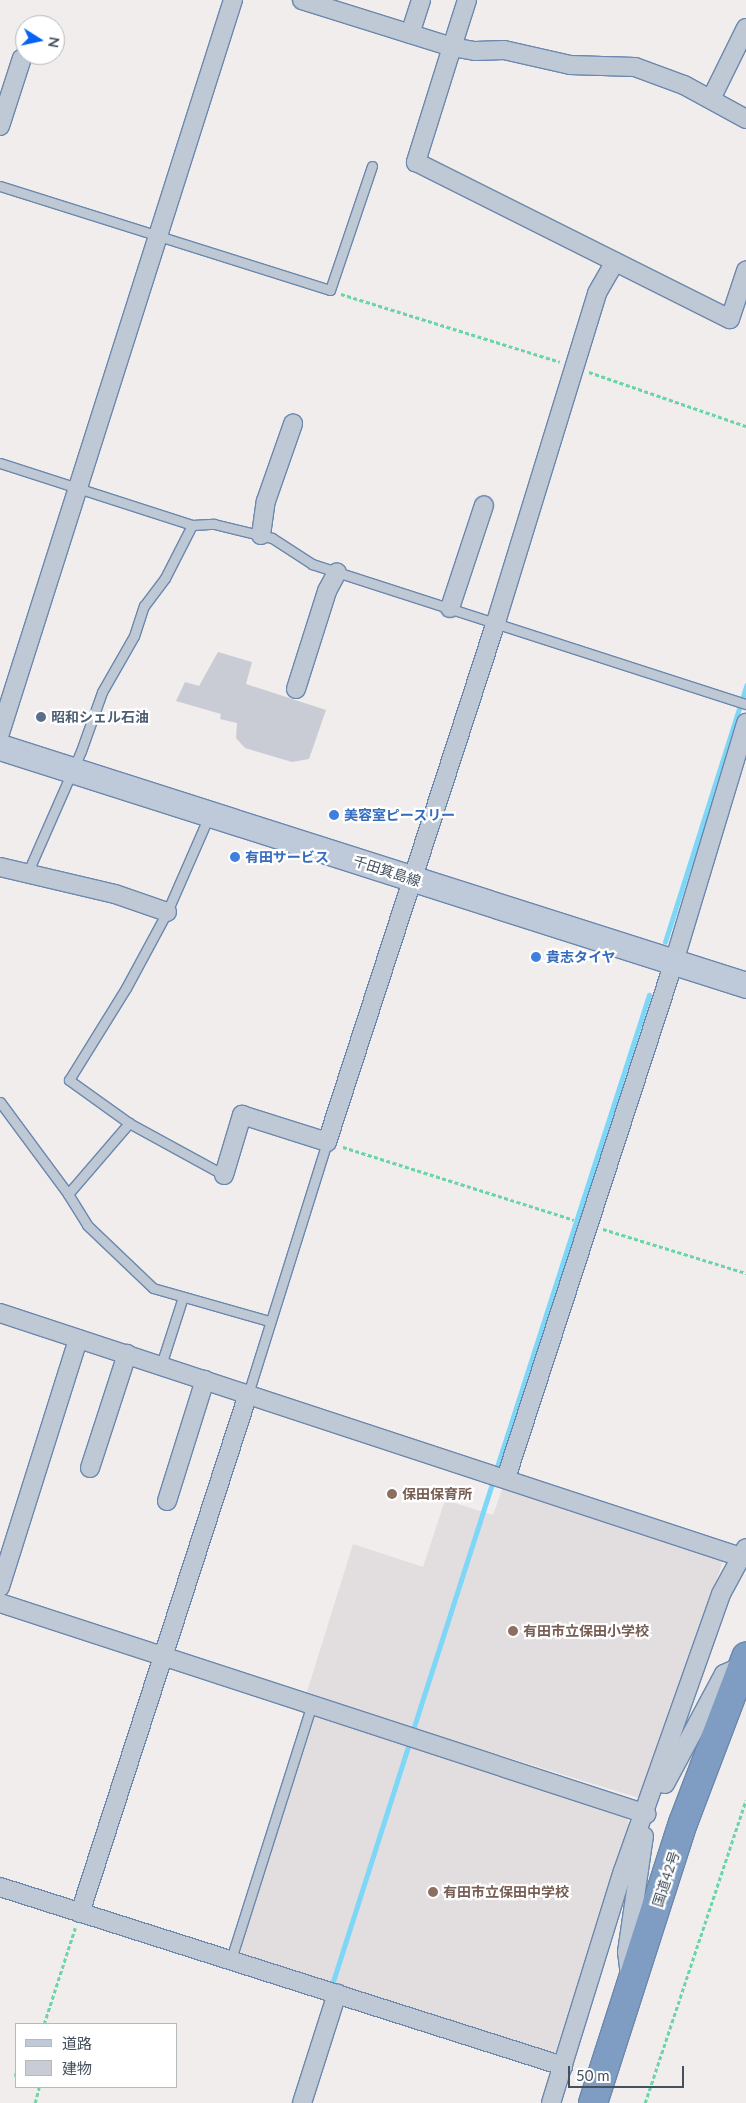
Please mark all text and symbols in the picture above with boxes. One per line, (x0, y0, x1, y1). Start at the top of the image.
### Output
north arrow (15, 15, 65, 65)
text: N (45, 36, 64, 49)
place label: 昭和シェル石油 (51, 709, 149, 725)
marker: 昭和シェル石油 (35, 711, 47, 723)
place label: 美容室ピースリー (344, 807, 456, 823)
marker: 美容室ピースリー (328, 809, 340, 821)
place label: 有田サービス (245, 849, 329, 865)
marker: 有田サービス (229, 851, 241, 863)
street label: 千田箕島線 (351, 852, 423, 890)
place label: 貴志タイヤ (546, 949, 616, 965)
marker: 貴志タイヤ (530, 951, 542, 963)
place label: 保田保育所 (402, 1486, 472, 1502)
marker: 保田保育所 (386, 1488, 398, 1500)
place label: 有田市立保田小学校 (523, 1623, 649, 1639)
marker: 有田市立保田小学校 (507, 1625, 519, 1637)
street label: 国道42号 (649, 1849, 683, 1909)
place label: 有田市立保田中学校 (443, 1884, 569, 1900)
marker: 有田市立保田中学校 (427, 1886, 439, 1898)
legend (15, 2023, 178, 2088)
text: 道路 (62, 2034, 92, 2052)
scale bar (571, 2056, 687, 2088)
text: 建物 (62, 2059, 92, 2077)
text: 50 m (576, 2066, 610, 2084)

